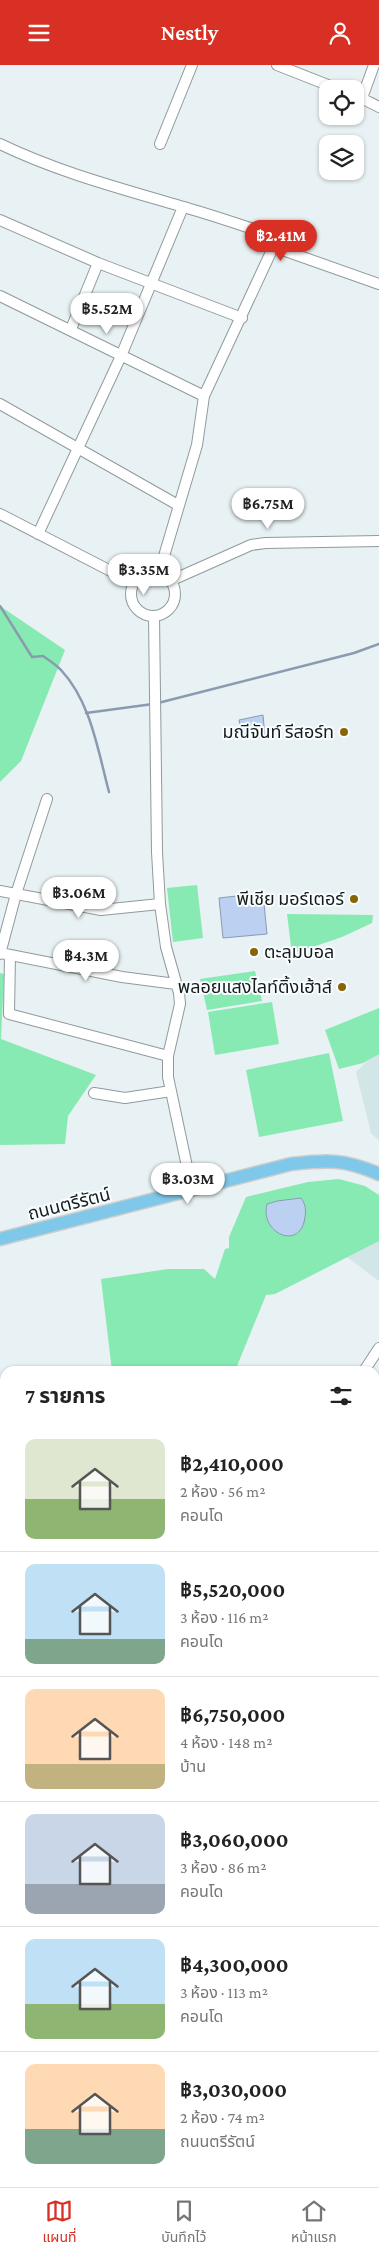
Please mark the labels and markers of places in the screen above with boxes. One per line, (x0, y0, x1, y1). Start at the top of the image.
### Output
pin: ฿2.41M (240, 219, 322, 262)
pin: ฿5.52M (66, 293, 148, 335)
pin: ฿6.75M (227, 487, 309, 530)
pin: ฿3.35M (103, 553, 185, 596)
place label: มณีจันท์ รีสอร์ท (222, 722, 334, 742)
marker: มณีจันท์ รีสอร์ท (338, 726, 350, 738)
pin: ฿3.06M (38, 877, 120, 919)
place label: พีเชีย มอร์เตอร์ (237, 889, 345, 909)
marker: พีเชีย มอร์เตอร์ (348, 893, 360, 905)
pin: ฿4.3M (51, 939, 121, 982)
place label: ตะลุมบอล (264, 942, 334, 963)
marker: ตะลุมบอล (248, 946, 260, 958)
place label: พลอยแสงไลท์ติ้งเฮ้าส์ (178, 975, 332, 997)
marker: พลอยแสงไลท์ติ้งเฮ้าส์ (336, 981, 348, 993)
pin: ฿3.03M (147, 1163, 229, 1205)

